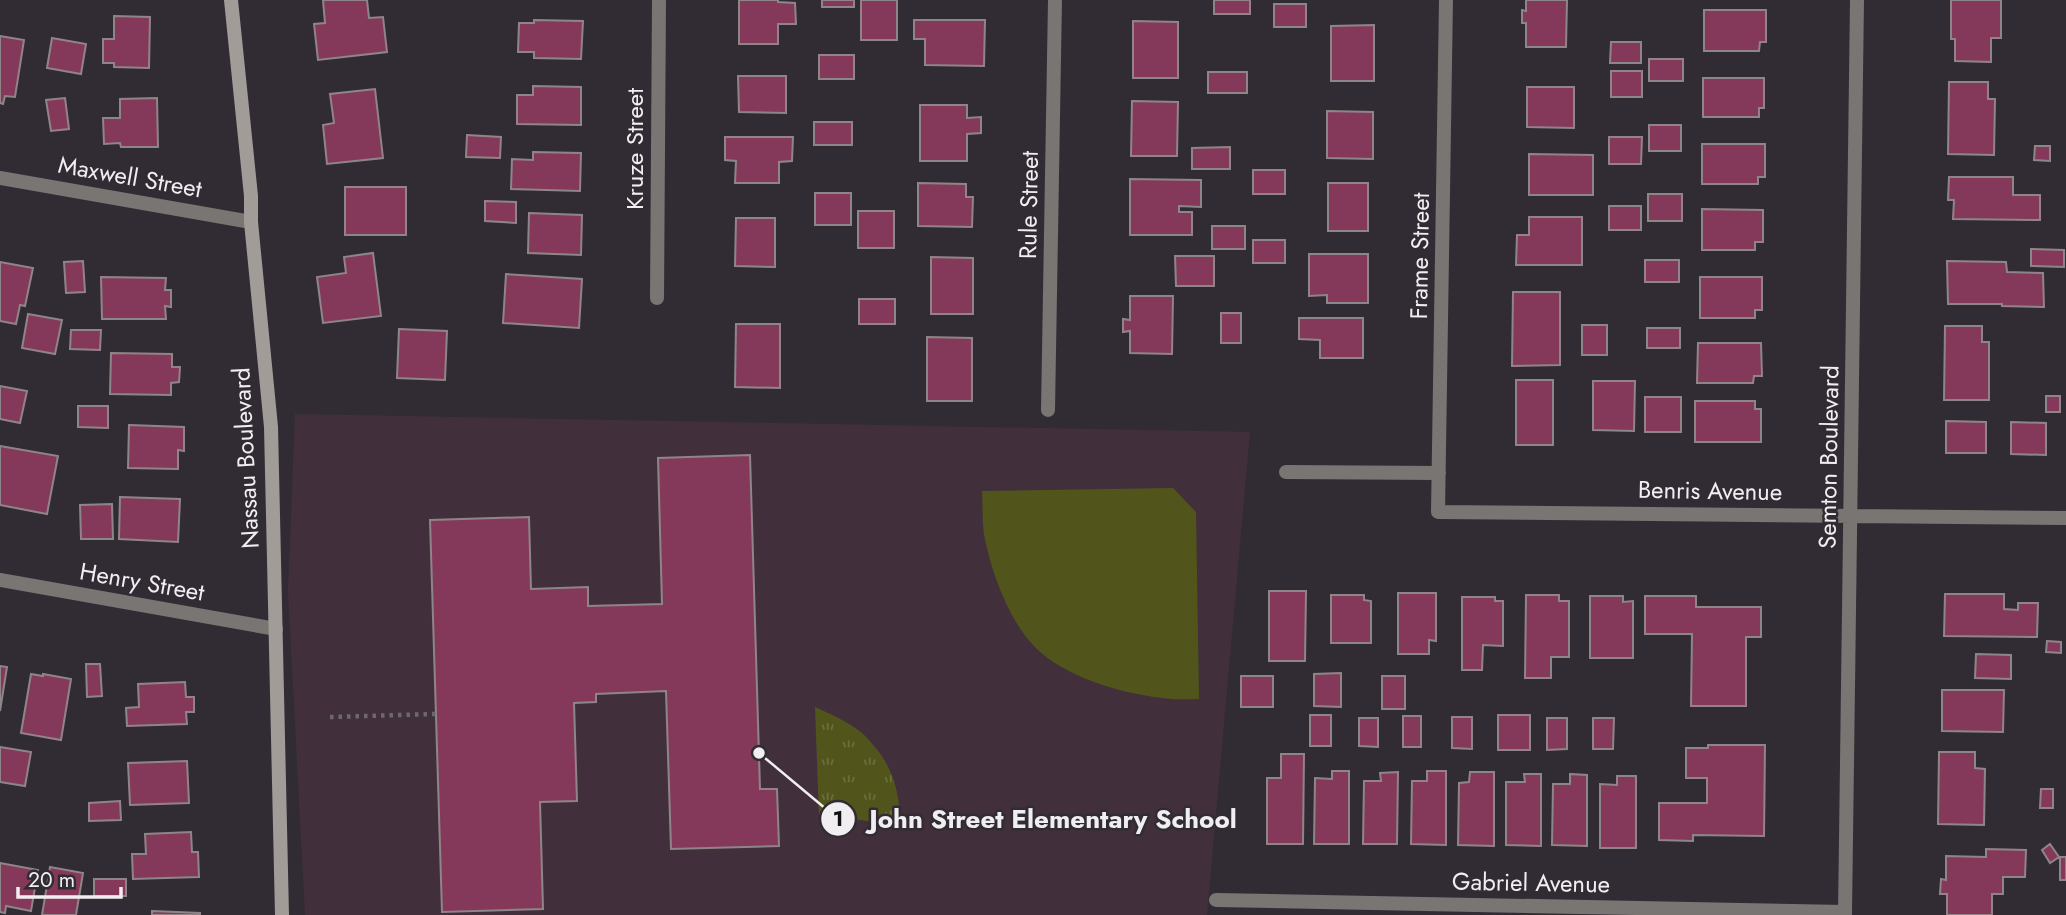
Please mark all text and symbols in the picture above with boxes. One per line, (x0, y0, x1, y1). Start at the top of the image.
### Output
street label: Kruze Street (617, 88, 652, 210)
street label: Maxwell Street (56, 147, 205, 206)
street label: Rule Street (1010, 150, 1047, 259)
street label: Frame Street (1401, 192, 1438, 320)
street label: Semton Boulevard (1809, 365, 1848, 549)
street label: Nassau Boulevard (223, 367, 268, 550)
street label: Benris Avenue (1637, 472, 1783, 509)
street label: Henry Street (77, 553, 207, 610)
callout: John Street Elementary School (821, 795, 1251, 842)
text: John Street Elementary School (864, 800, 1237, 838)
text: 1 (833, 804, 843, 834)
scale bar (18, 856, 121, 900)
street label: Gabriel Avenue (1452, 864, 1610, 901)
text: 20 m (28, 865, 75, 895)

